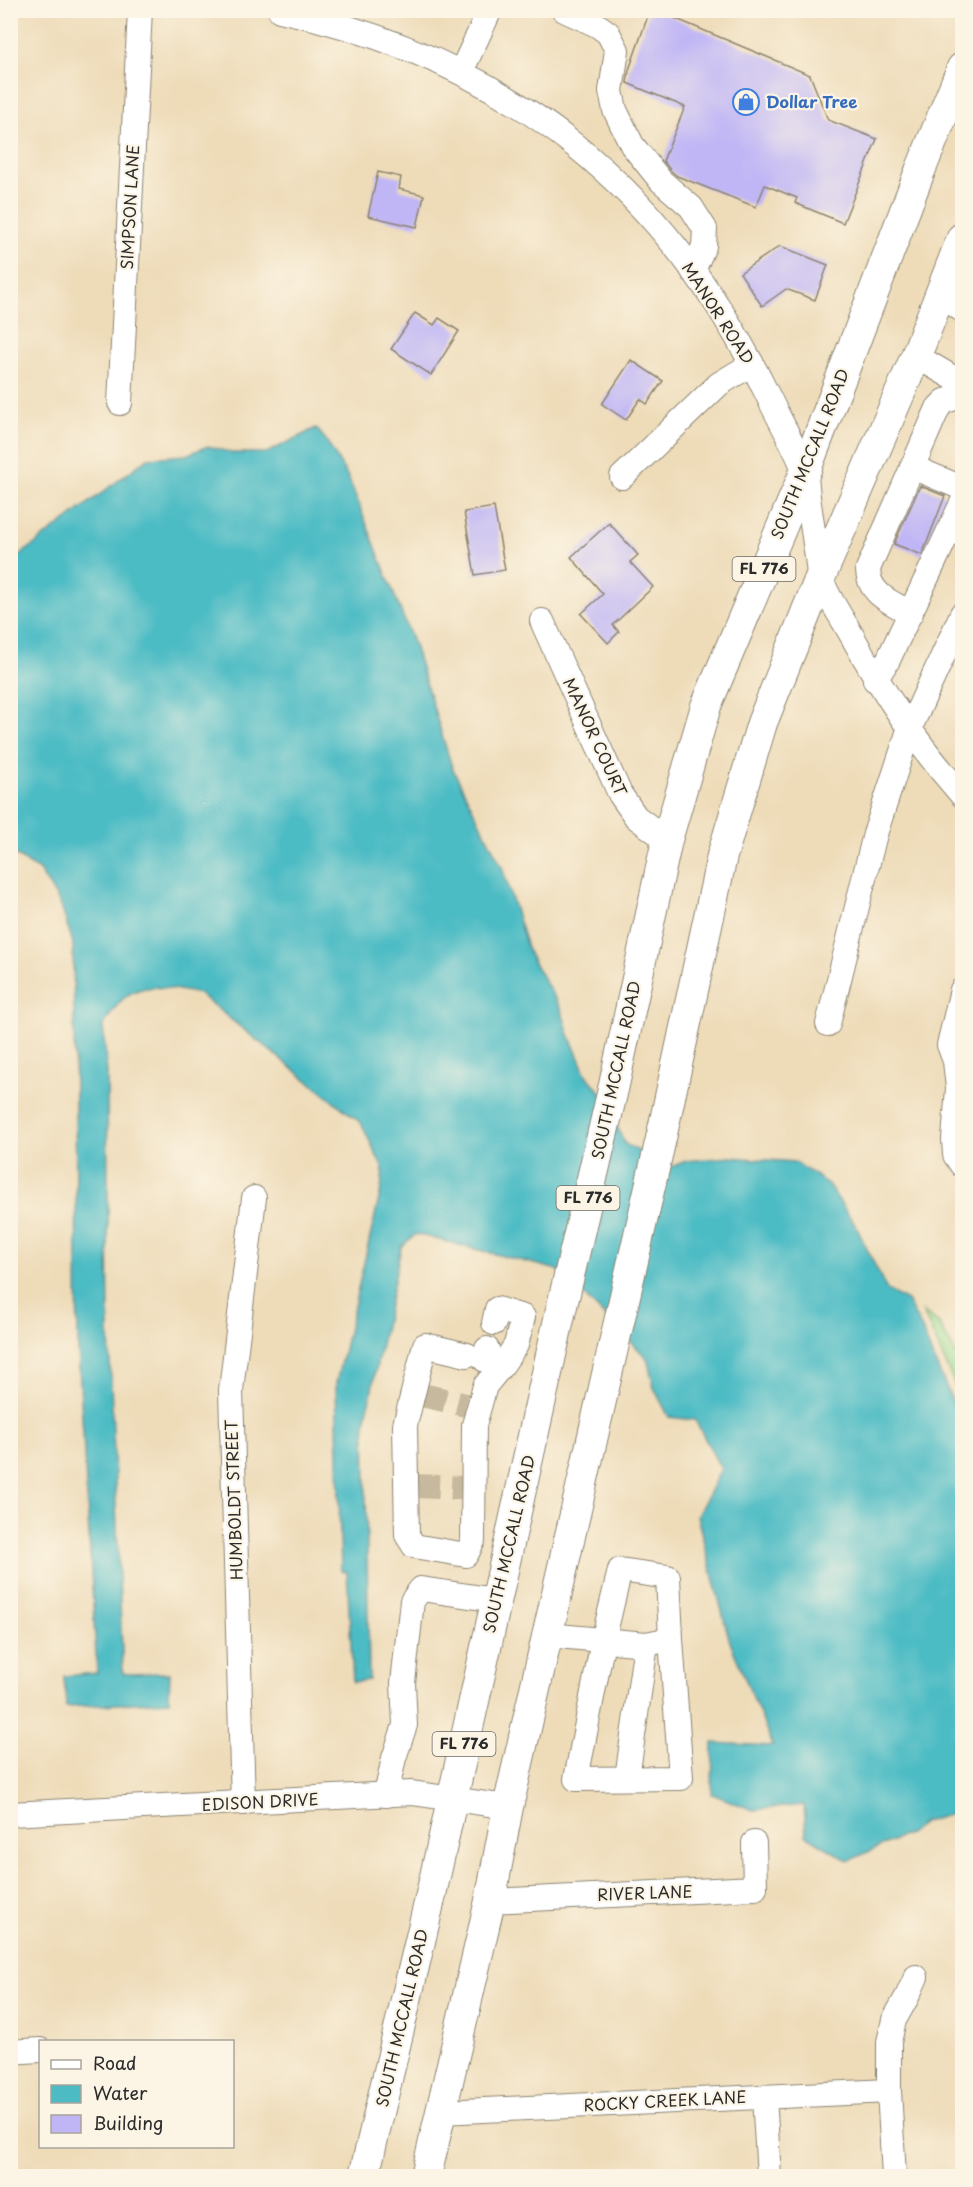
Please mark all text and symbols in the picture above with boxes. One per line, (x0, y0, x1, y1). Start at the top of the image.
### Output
shop icon: Dollar Tree (731, 87, 761, 117)
place label: Dollar Tree (766, 89, 857, 113)
street label: SIMPSON LANE (114, 144, 144, 270)
street label: MANOR ROAD (677, 257, 761, 368)
street label: SOUTH MCCALL ROAD (764, 365, 854, 542)
road number: FL 776 (732, 557, 795, 581)
street label: MANOR COURT (558, 674, 634, 800)
street label: SOUTH MCCALL ROAD (584, 978, 646, 1161)
road number: FL 776 (556, 1186, 620, 1210)
street label: HUMBOLDT STREET (218, 1419, 248, 1581)
street label: SOUTH MCCALL ROAD (476, 1452, 540, 1635)
road number: FL 776 (432, 1732, 496, 1756)
street label: EDISON DRIVE (201, 1786, 319, 1816)
street label: RIVER LANE (597, 1878, 693, 1906)
street label: SOUTH MCCALL ROAD (369, 1926, 433, 2109)
legend (39, 2040, 234, 2148)
text: Road (93, 2049, 137, 2076)
text: Water (93, 2079, 148, 2106)
street label: ROCKY CREEK LANE (583, 2084, 747, 2116)
text: Building (93, 2109, 163, 2136)

